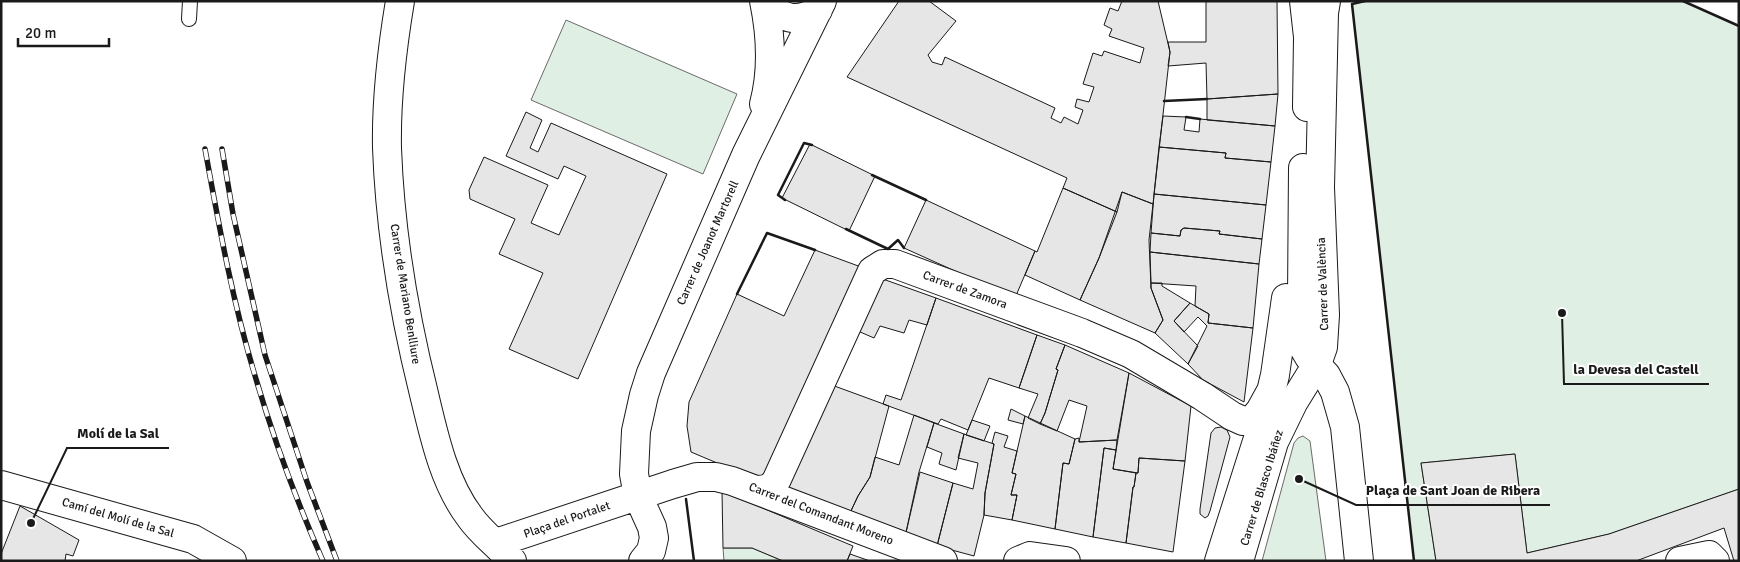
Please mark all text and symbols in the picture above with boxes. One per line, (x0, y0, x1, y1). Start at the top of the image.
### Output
scale bar (18, 15, 109, 47)
text: 20 m (25, 24, 56, 42)
street label: Carrer de Joanot Martorell (674, 178, 743, 308)
street label: Carrer de Mariano Benlliure (387, 223, 423, 365)
street label: Carrer de València (1314, 237, 1332, 331)
street label: Carrer de Zamora (921, 268, 1009, 312)
callout: la Devesa del Castell (1564, 355, 1709, 384)
text: la Devesa del Castell (1573, 361, 1699, 378)
callout: Molí de la Sal (67, 419, 169, 448)
text: Molí de la Sal (77, 425, 160, 442)
street label: Carrer de Blasco Ibáñez (1237, 428, 1287, 548)
callout: Plaça de Sant Joan de Ribera (1356, 476, 1550, 505)
street label: Carrer del Comandant Moreno (747, 479, 895, 549)
text: Plaça de Sant Joan de Ribera (1366, 482, 1540, 499)
street label: Camí del Molí de la Sal (60, 495, 176, 541)
street label: Plaça del Portalet (522, 498, 612, 542)

